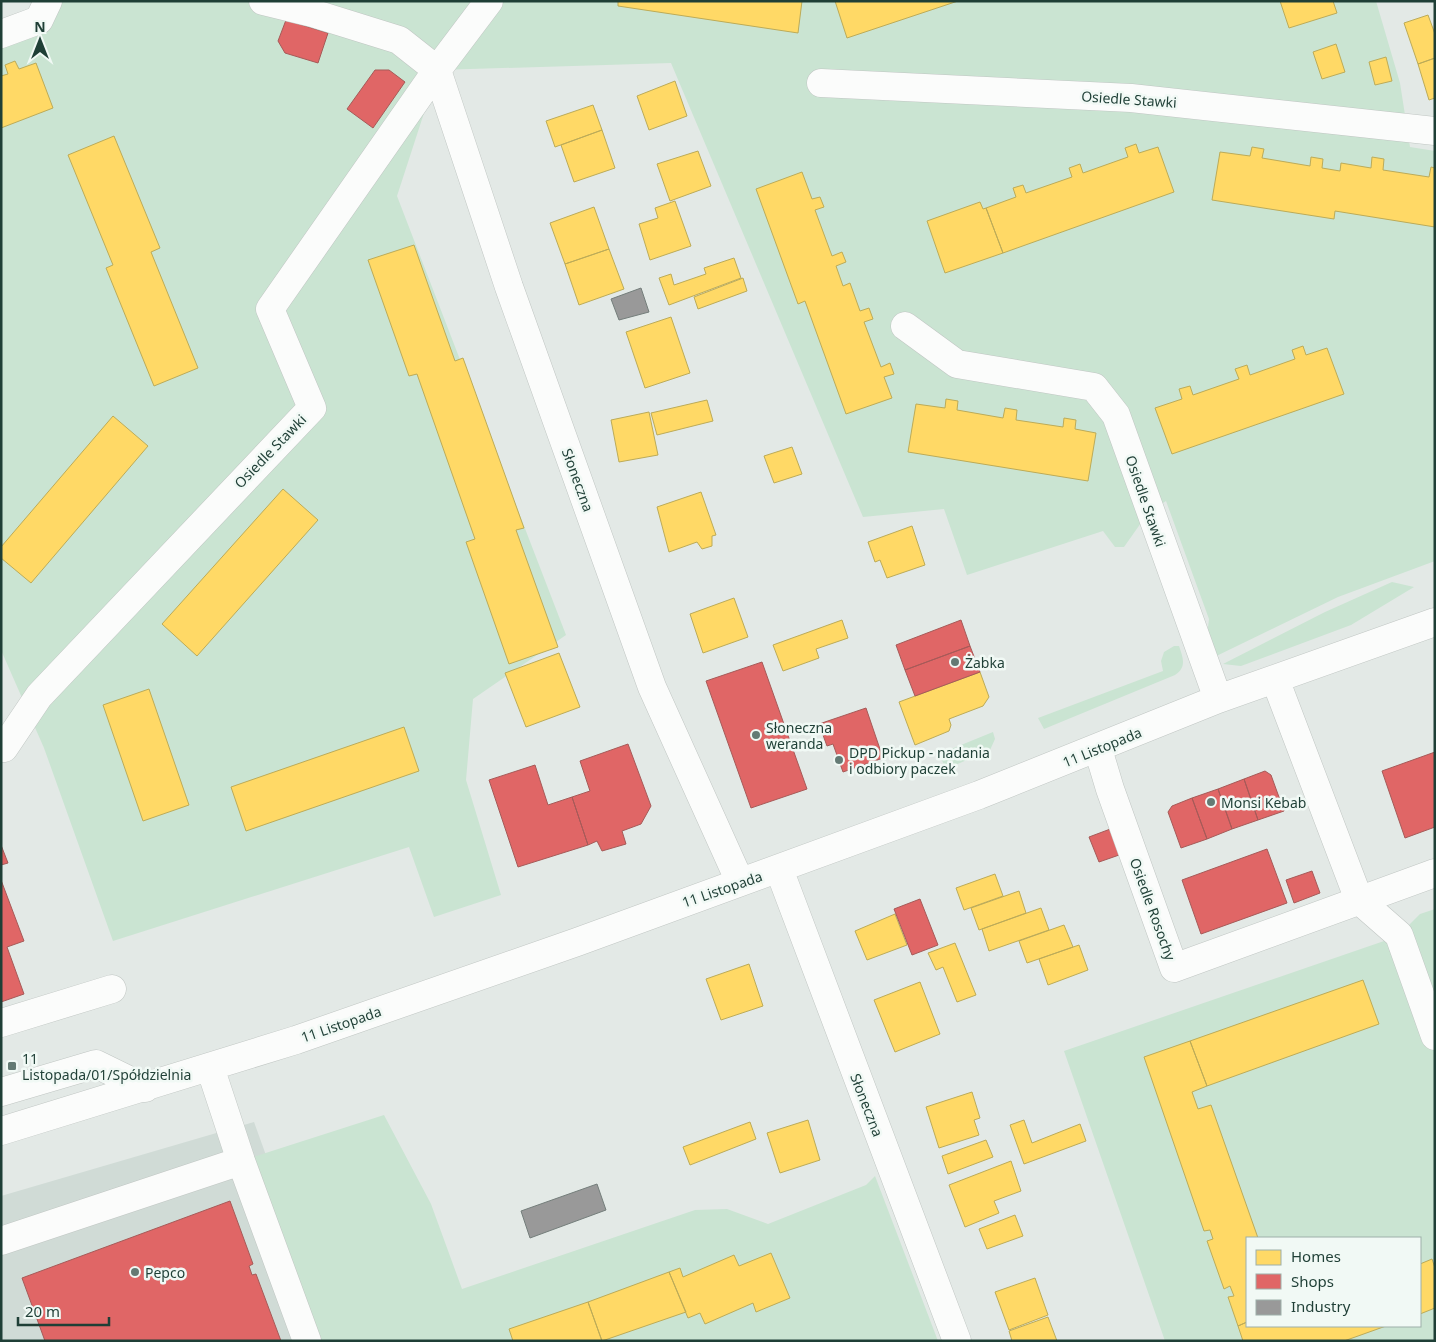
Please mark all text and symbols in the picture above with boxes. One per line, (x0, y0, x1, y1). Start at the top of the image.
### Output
north arrow (15, 15, 65, 65)
text: N (34, 17, 46, 36)
street label: Osiedle Stawki (1081, 86, 1177, 112)
street label: Osiedle Stawki (230, 410, 310, 492)
street label: Słoneczna (558, 446, 598, 514)
street label: Osiedle Stawki (1121, 453, 1171, 549)
place label: Żabka (965, 653, 1005, 672)
marker: Żabka (949, 656, 961, 668)
place label: Słoneczna weranda (766, 718, 832, 753)
street label: 11 Listopada (1060, 723, 1144, 771)
marker: Słoneczna weranda (750, 729, 762, 741)
place label: DPD Pickup - nadania i odbiory paczek (849, 743, 990, 778)
marker: DPD Pickup - nadania i odbiory paczek (833, 754, 845, 766)
place label: Monsi Kebab (1221, 793, 1306, 812)
marker: Monsi Kebab (1205, 796, 1217, 808)
street label: Osiedle Rosochy (1126, 855, 1181, 964)
street label: 11 Listopada (679, 866, 765, 912)
street label: 11 Listopada (298, 1001, 384, 1047)
place label: 11 Listopada/01/Spółdzielnia (22, 1049, 191, 1084)
marker: 11 Listopada/01/Spółdzielnia (6, 1060, 18, 1072)
street label: Słoneczna (846, 1071, 888, 1139)
legend (1246, 1237, 1421, 1327)
text: Homes (1291, 1246, 1341, 1266)
place label: Pepco (145, 1263, 185, 1282)
marker: Pepco (129, 1266, 141, 1278)
text: Shops (1291, 1271, 1334, 1291)
scale bar (18, 1294, 109, 1326)
text: Industry (1291, 1296, 1351, 1316)
text: 20 m (25, 1301, 60, 1321)

